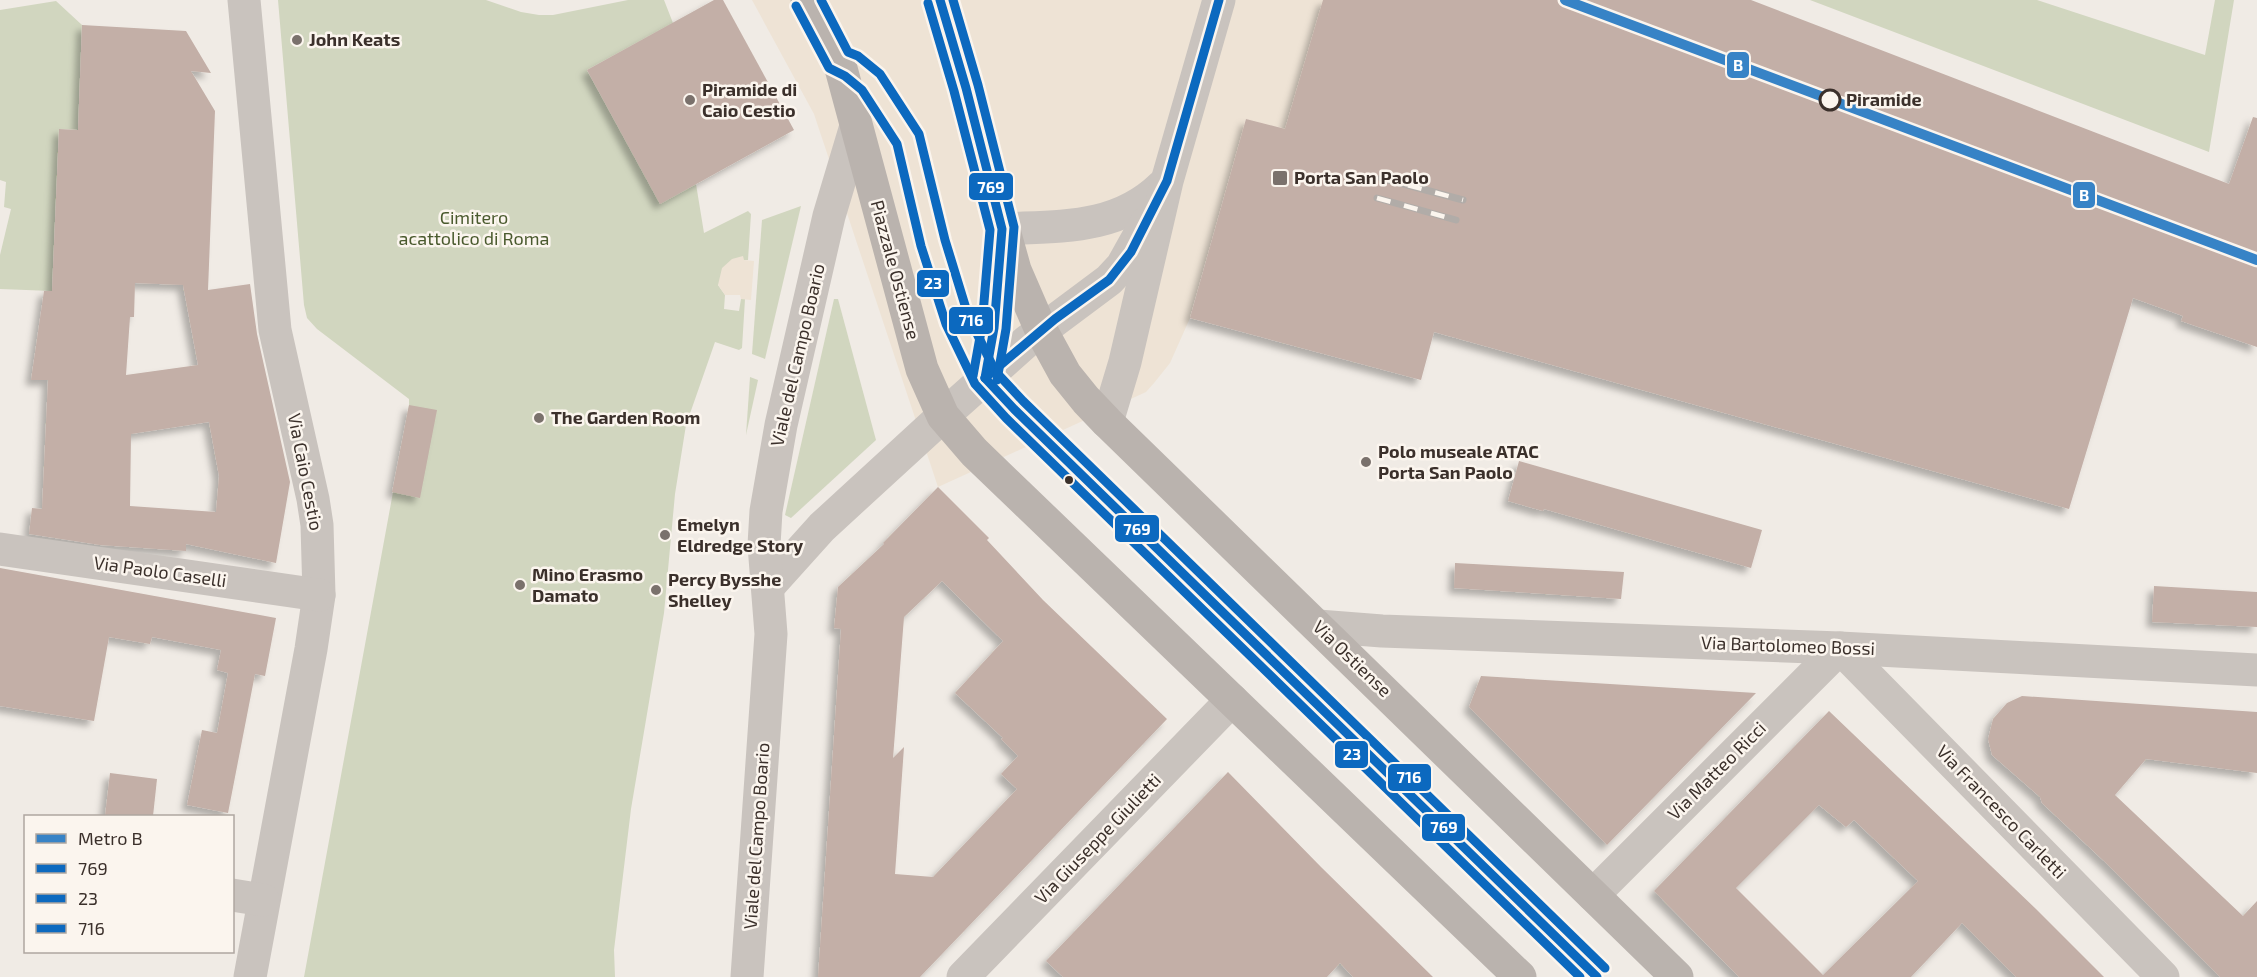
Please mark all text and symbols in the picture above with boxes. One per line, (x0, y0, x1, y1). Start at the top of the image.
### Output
place label: John Keats (309, 28, 400, 50)
marker: John Keats (290, 33, 304, 47)
line badge: B (1726, 51, 1750, 79)
text: B (1733, 55, 1743, 74)
place label: Piramide di Caio Cestio (702, 78, 797, 121)
place label: Piramide (1846, 88, 1922, 110)
marker: Piramide (1819, 89, 1841, 111)
marker: Piramide di Caio Cestio (683, 93, 697, 107)
place label: Porta San Paolo (1294, 166, 1429, 188)
marker: Porta San Paolo (1271, 169, 1289, 187)
line badge: 769 (968, 172, 1014, 201)
text: 769 (977, 177, 1005, 196)
line badge: B (2072, 181, 2096, 209)
text: B (2079, 185, 2089, 204)
street label: Piazzale Ostiense (867, 198, 925, 342)
park label: Cimitero acattolico di Roma (399, 206, 549, 249)
street label: Viale del Campo Boario (765, 261, 829, 448)
line badge: 23 (916, 269, 950, 298)
text: 23 (924, 273, 942, 292)
line badge: 716 (948, 306, 994, 335)
text: 716 (959, 310, 983, 329)
place label: The Garden Room (551, 406, 700, 428)
street label: Via Caio Cestio (284, 411, 328, 532)
marker: The Garden Room (532, 411, 546, 425)
place label: Polo museale ATAC Porta San Paolo (1378, 440, 1539, 483)
marker: Polo museale ATAC Porta San Paolo (1359, 455, 1373, 469)
unlabelled marker (1063, 474, 1075, 486)
place label: Emelyn Eldredge Story (677, 513, 804, 556)
line badge: 769 (1114, 514, 1160, 543)
text: 769 (1123, 519, 1151, 538)
marker: Emelyn Eldredge Story (658, 528, 672, 542)
street label: Via Paolo Caselli (92, 551, 228, 591)
place label: Mino Erasmo Damato (532, 563, 643, 606)
place label: Percy Bysshe Shelley (668, 568, 781, 611)
marker: Mino Erasmo Damato (513, 578, 527, 592)
marker: Percy Bysshe Shelley (649, 583, 663, 597)
street label: Via Ostiense (1309, 615, 1397, 701)
street label: Via Bartolomeo Bossi (1701, 631, 1875, 659)
street label: Via Matteo Ricci (1663, 717, 1770, 824)
line badge: 23 (1334, 740, 1369, 769)
street label: Via Francesco Carletti (1932, 740, 2071, 883)
street label: Viale del Campo Boario (739, 742, 773, 930)
text: 23 (1343, 744, 1361, 763)
line badge: 716 (1387, 763, 1432, 792)
text: 716 (1397, 767, 1421, 786)
street label: Via Giuseppe Giulietti (1029, 769, 1165, 908)
line badge: 769 (1421, 813, 1466, 842)
legend (24, 815, 234, 953)
text: 769 (1430, 817, 1458, 836)
text: Metro B (78, 827, 143, 849)
text: 769 (78, 857, 108, 879)
text: 23 (78, 887, 98, 909)
text: 716 (78, 917, 105, 939)

